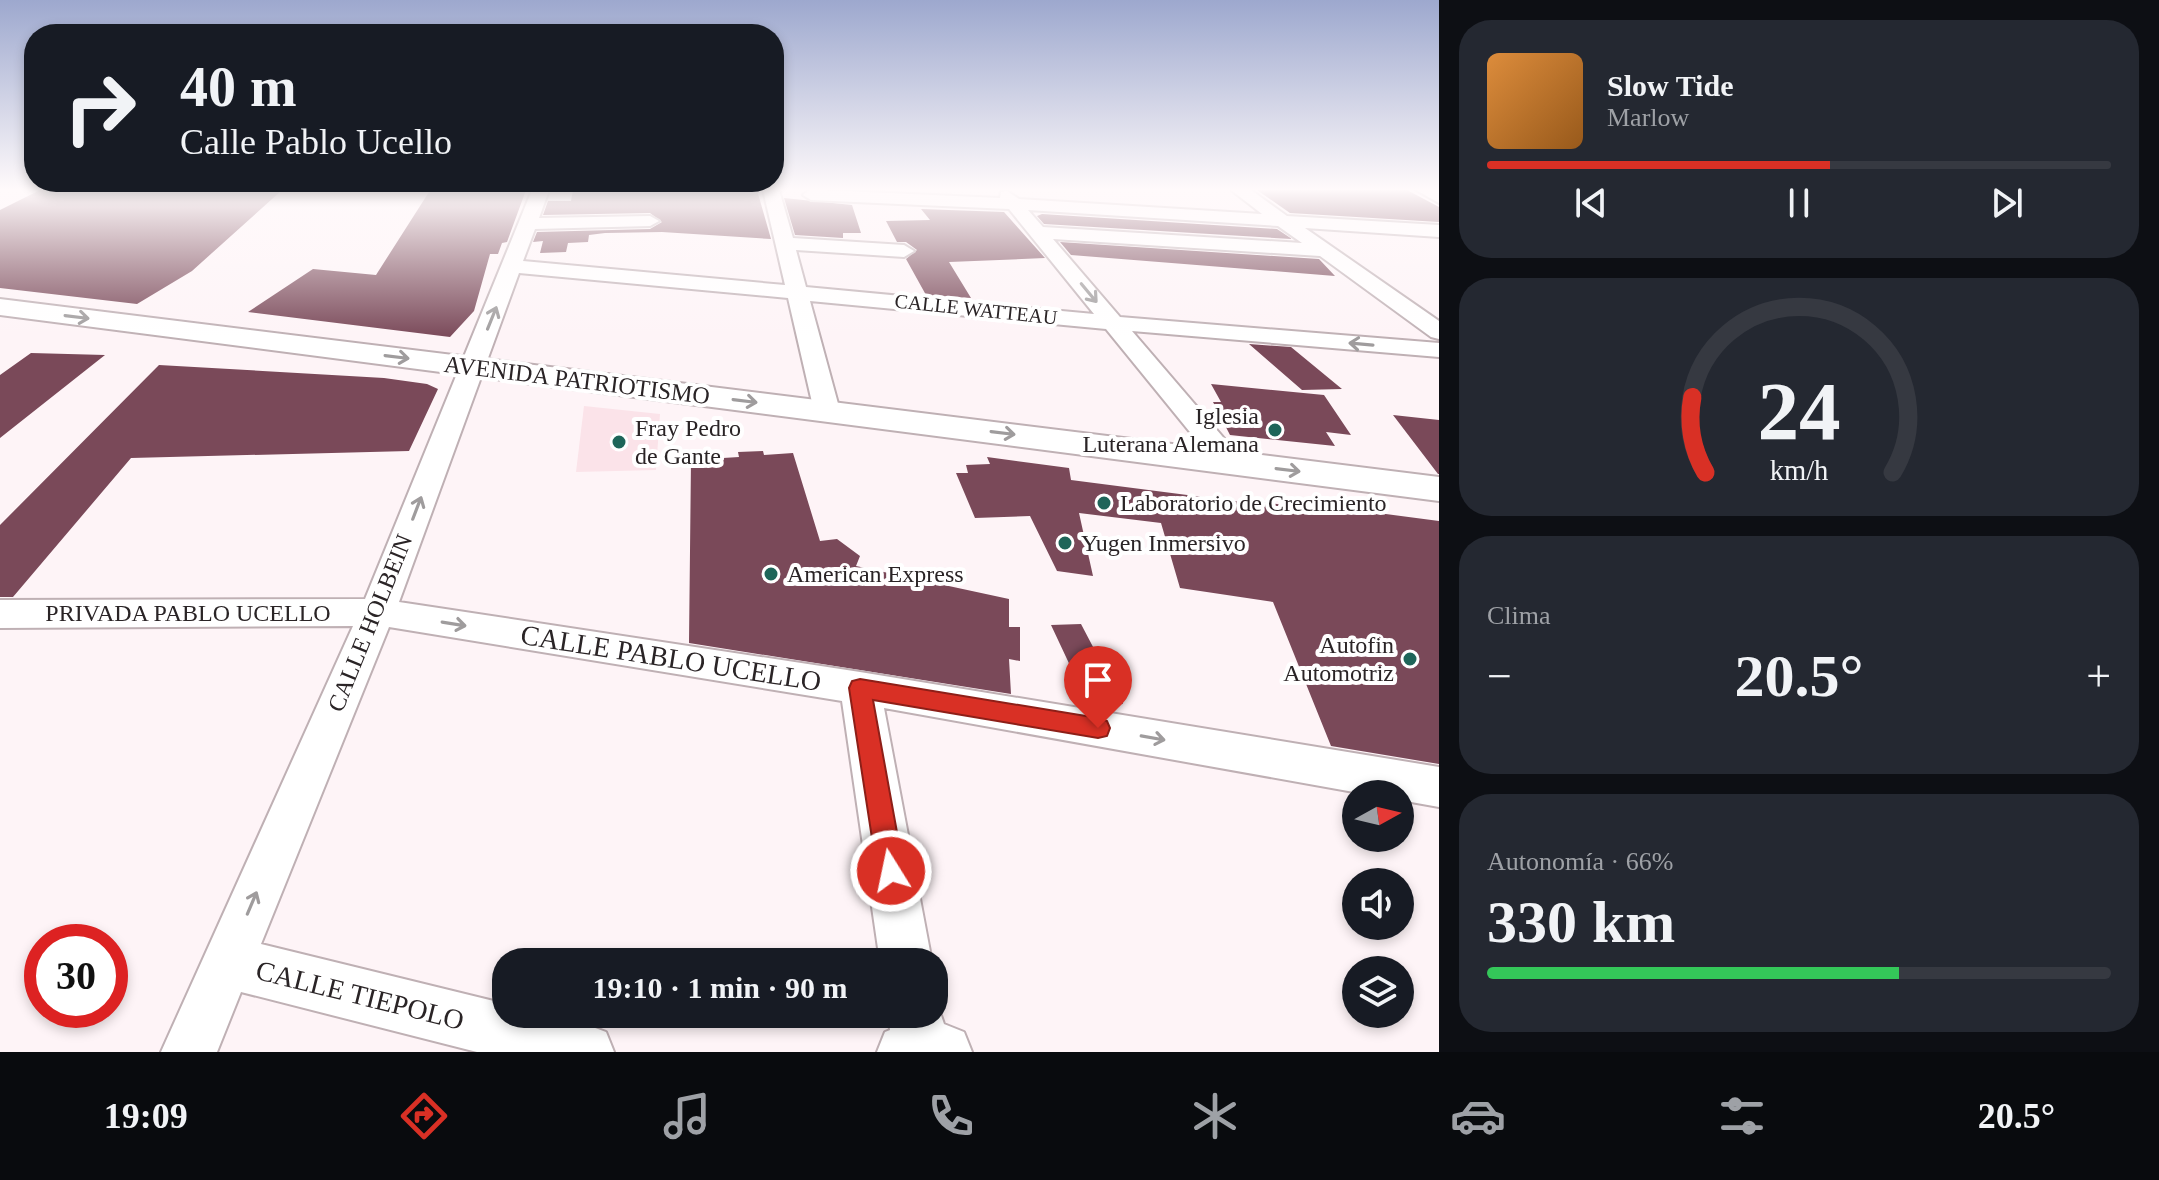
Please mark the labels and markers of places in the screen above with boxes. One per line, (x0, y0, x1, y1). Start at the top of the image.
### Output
place label: Iglesia Luterana Alemana (1082, 403, 1259, 457)
place label: Fray Pedro de Gante (635, 415, 741, 469)
marker: Iglesia Luterana Alemana (1266, 421, 1284, 439)
marker: Fray Pedro de Gante (610, 433, 628, 451)
place label: Laboratorio de Crecimiento (1120, 490, 1387, 516)
marker: Laboratorio de Crecimiento (1095, 494, 1113, 512)
place label: Yugen Inmersivo (1081, 530, 1246, 556)
marker: Yugen Inmersivo (1056, 534, 1074, 552)
place label: American Express (787, 561, 964, 587)
marker: American Express (762, 565, 780, 583)
place label: Autofin Automotriz (1283, 632, 1394, 686)
pin (1064, 646, 1132, 728)
marker: Autofin Automotriz (1401, 650, 1419, 668)

